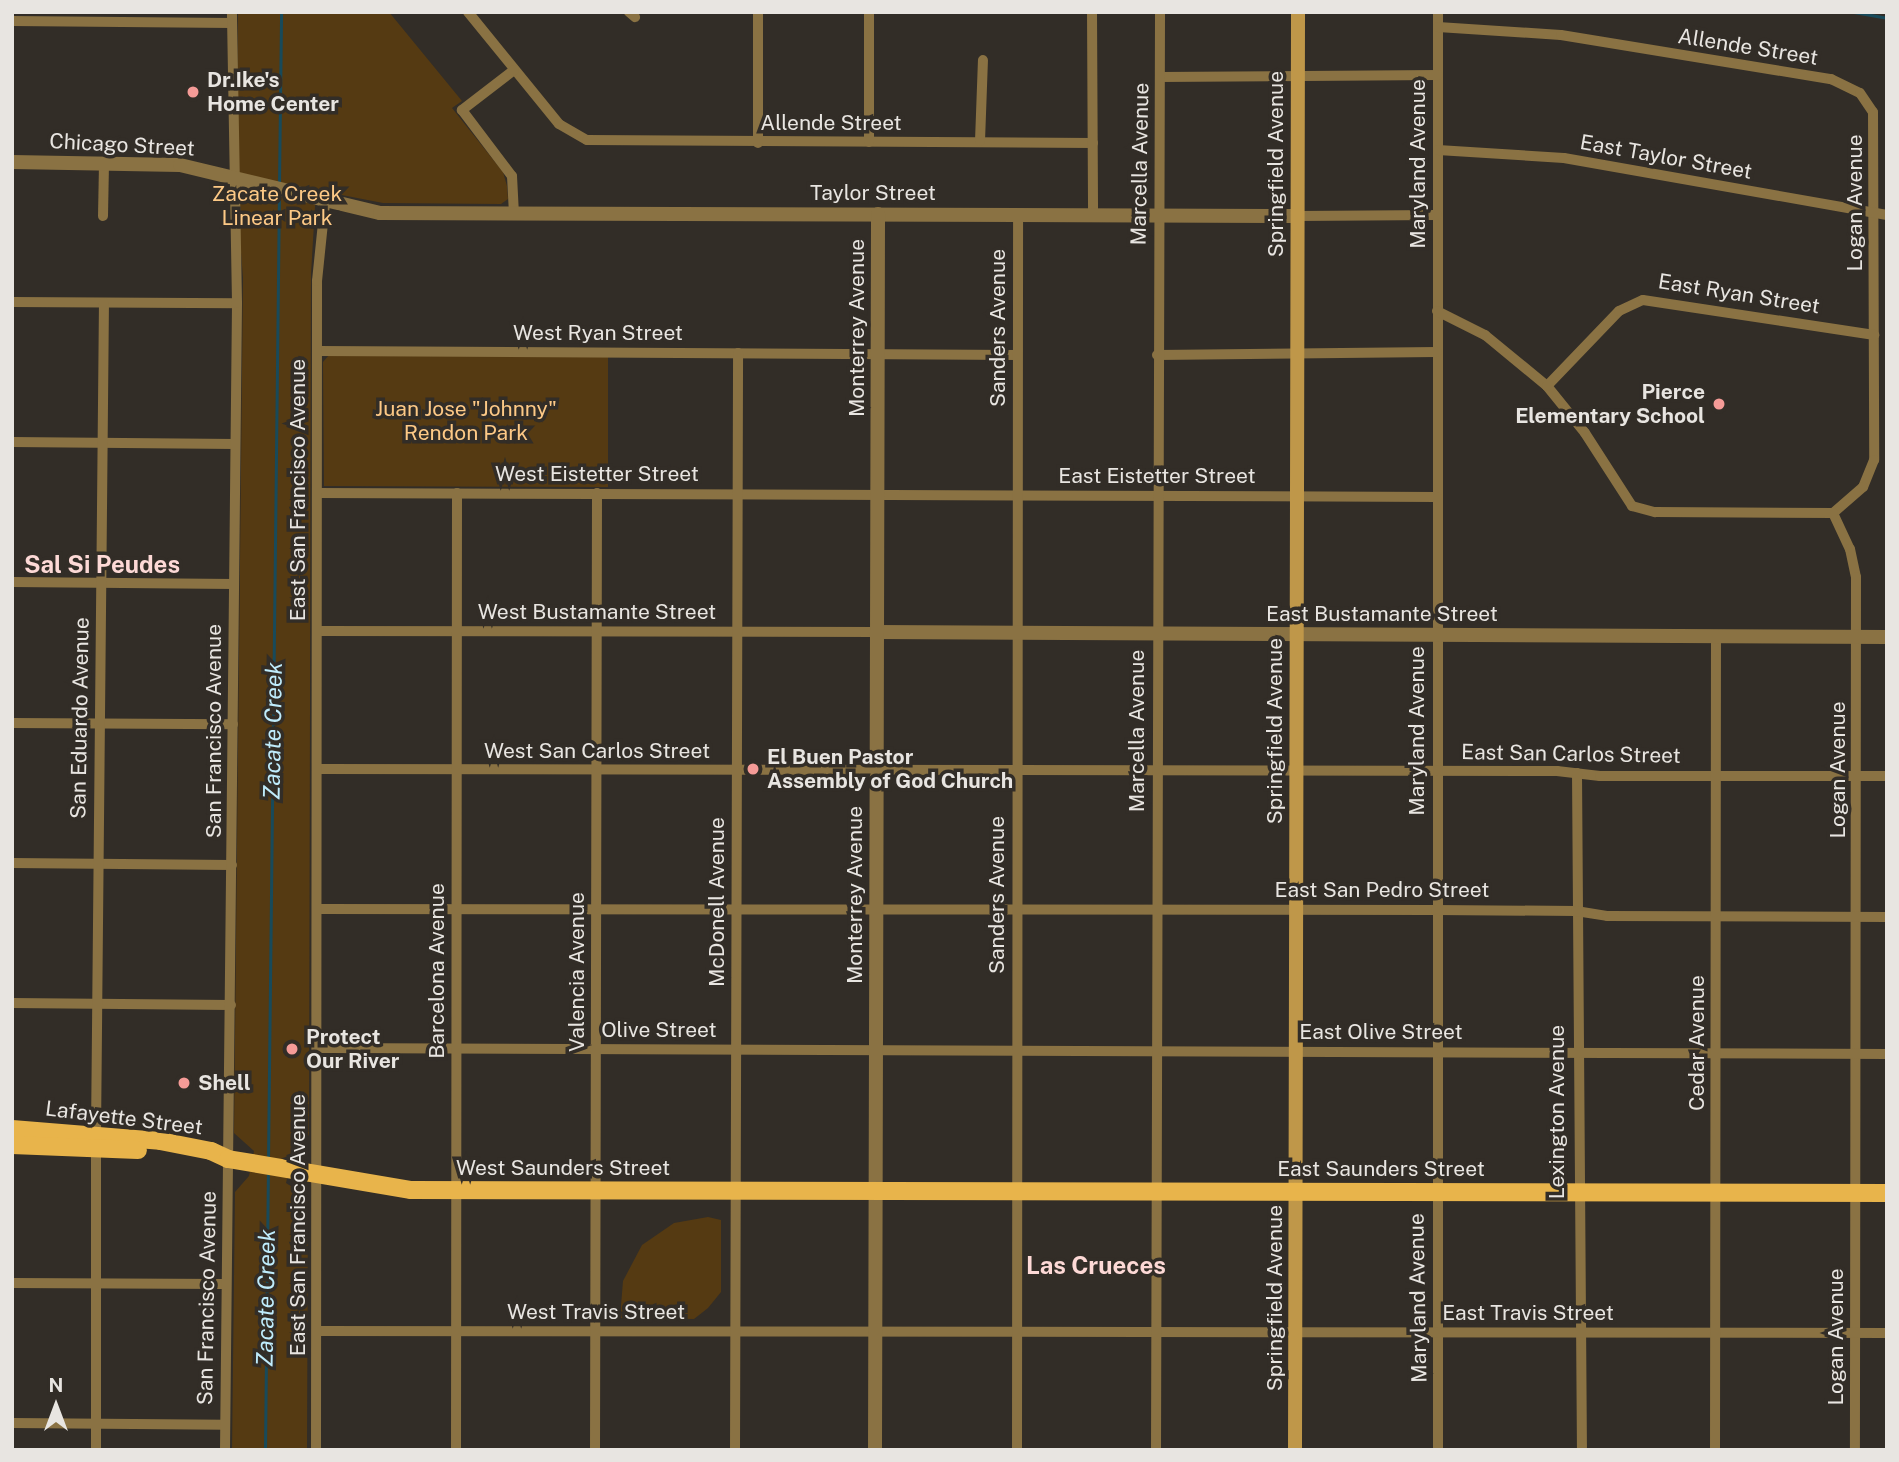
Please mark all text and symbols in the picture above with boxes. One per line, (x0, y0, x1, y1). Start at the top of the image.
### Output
street label: Allende Street (1676, 23, 1820, 71)
place label: Dr.Ike's Home Center (207, 67, 339, 117)
street label: Springfield Avenue (1263, 71, 1289, 257)
street label: Maryland Avenue (1405, 79, 1431, 249)
street label: Marcella Avenue (1126, 83, 1154, 245)
marker: Dr.Ike's Home Center (185, 84, 201, 100)
street label: Allende Street (760, 110, 902, 136)
street label: Chicago Street (49, 129, 195, 161)
street label: East Taylor Street (1578, 129, 1754, 185)
street label: Logan Avenue (1842, 134, 1868, 272)
street label: Taylor Street (810, 180, 936, 206)
park label: Zacate Creek Linear Park (212, 181, 342, 231)
street label: Monterrey Avenue (844, 239, 870, 417)
street label: Sanders Avenue (985, 249, 1011, 407)
street label: East Ryan Street (1656, 269, 1822, 319)
street label: West Ryan Street (513, 320, 683, 346)
street label: East San Francisco Avenue (285, 359, 311, 621)
place label: Pierce Elementary School (1515, 379, 1705, 429)
park label: Juan Jose "Johnny" Rendon Park (375, 396, 557, 446)
marker: Pierce Elementary School (1711, 396, 1727, 412)
street label: West Eistetter Street (495, 461, 699, 487)
street label: East Eistetter Street (1058, 463, 1256, 489)
district label: Sal Si Peudes (24, 551, 180, 579)
street label: West Bustamante Street (478, 599, 716, 625)
street label: East Bustamante Street (1266, 601, 1498, 627)
street label: San Eduardo Avenue (66, 617, 94, 819)
street label: San Francisco Avenue (201, 624, 227, 838)
street label: Springfield Avenue (1262, 638, 1288, 824)
street label: Maryland Avenue (1404, 646, 1430, 816)
street label: Marcella Avenue (1124, 650, 1150, 812)
water label: Zacate Creek (258, 662, 288, 800)
street label: Logan Avenue (1825, 701, 1851, 839)
street label: West San Carlos Street (484, 738, 710, 764)
street label: East San Carlos Street (1461, 739, 1681, 769)
place label: El Buen Pastor Assembly of God Church (767, 744, 1014, 794)
marker: El Buen Pastor Assembly of God Church (745, 761, 761, 777)
street label: Monterrey Avenue (842, 806, 868, 984)
street label: Sanders Avenue (984, 816, 1010, 974)
street label: McDonell Avenue (704, 817, 730, 987)
street label: East San Pedro Street (1275, 877, 1489, 903)
street label: Barcelona Avenue (424, 883, 450, 1059)
street label: Valencia Avenue (564, 892, 590, 1052)
street label: Cedar Avenue (1684, 975, 1710, 1111)
street label: Olive Street (601, 1017, 717, 1043)
street label: East Olive Street (1299, 1019, 1463, 1045)
place label: Protect Our River (306, 1024, 399, 1074)
street label: Lexington Avenue (1544, 1025, 1570, 1199)
marker: Protect Our River (284, 1041, 300, 1057)
place label: Shell (198, 1070, 251, 1096)
marker: Shell (176, 1075, 192, 1091)
street label: East San Francisco Avenue (285, 1094, 311, 1356)
street label: Lafayette Street (44, 1096, 204, 1140)
street label: West Saunders Street (456, 1155, 670, 1181)
street label: East Saunders Street (1277, 1156, 1485, 1182)
street label: San Francisco Avenue (193, 1191, 221, 1405)
street label: Springfield Avenue (1262, 1205, 1288, 1391)
street label: Maryland Avenue (1404, 1213, 1432, 1383)
water label: Zacate Creek (251, 1229, 281, 1367)
district label: Las Crueces (1026, 1252, 1166, 1280)
street label: Logan Avenue (1823, 1268, 1849, 1406)
street label: West Travis Street (507, 1299, 685, 1325)
street label: East Travis Street (1442, 1300, 1614, 1326)
north arrow (21, 1371, 91, 1441)
text: N (49, 1374, 63, 1396)

